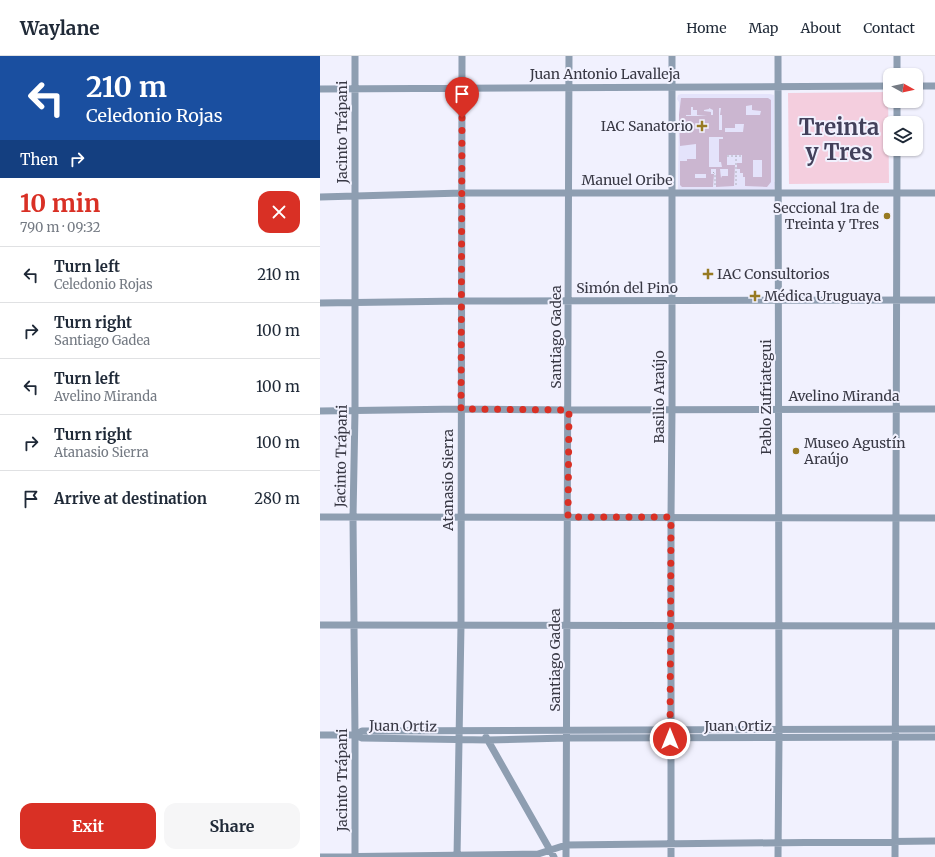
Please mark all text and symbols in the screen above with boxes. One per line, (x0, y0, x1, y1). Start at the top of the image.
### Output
text: Waylane (20, 16, 100, 40)
text: Home (686, 19, 727, 37)
text: Map (749, 19, 778, 37)
text: About (800, 19, 841, 37)
text: Contact (863, 19, 915, 37)
street label: Juan Antonio Lavalleja (529, 65, 681, 83)
north arrow (883, 68, 923, 108)
map controls (883, 68, 923, 156)
text: 210 m (86, 69, 167, 105)
icon: left (20, 72, 72, 124)
pin (445, 77, 479, 118)
street label: Jacinto Trápani (333, 80, 351, 184)
icon: arrive (451, 83, 473, 105)
text: Celedonio Rojas (86, 104, 223, 127)
district label: Treinta y Tres (799, 113, 879, 166)
button: layers (883, 116, 923, 156)
place label: IAC Sanatorio (601, 117, 693, 135)
marker: IAC Sanatorio (696, 120, 708, 132)
icon: right (66, 148, 88, 170)
text: Then (20, 150, 58, 169)
street label: Manuel Oribe (582, 171, 672, 189)
text: 10 min (20, 188, 100, 219)
button: close (258, 191, 300, 233)
place label: Seccional 1ra de Treinta y Tres (773, 199, 879, 233)
marker: Seccional 1ra de Treinta y Tres (882, 211, 892, 221)
text: 790 m · 09:32 (20, 219, 101, 236)
text: Turn left (54, 257, 120, 276)
icon: left (20, 264, 42, 286)
text: 210 m (257, 265, 300, 284)
place label: IAC Consultorios (717, 265, 830, 283)
marker: IAC Consultorios (702, 268, 714, 280)
text: Celedonio Rojas (54, 276, 153, 293)
street label: Simón del Pino (576, 279, 678, 297)
street label: Santiago Gadea (547, 285, 565, 389)
place label: Médica Uruguaya (764, 287, 882, 305)
marker: Médica Uruguaya (749, 290, 761, 302)
text: Turn right (54, 313, 132, 332)
icon: right (20, 320, 42, 342)
text: 100 m (256, 321, 300, 340)
text: Santiago Gadea (54, 332, 150, 349)
street label: Pablo Zufriategui (757, 339, 775, 455)
street label: Basilio Araújo (650, 350, 668, 444)
text: Turn left (54, 369, 120, 388)
icon: left (20, 376, 42, 398)
text: 100 m (256, 377, 300, 396)
street label: Avelino Miranda (787, 387, 900, 405)
text: Avelino Miranda (54, 388, 157, 405)
street label: Jacinto Trápani (331, 404, 351, 509)
text: Turn right (54, 425, 132, 444)
street label: Atanasio Sierra (439, 428, 457, 532)
icon: right (20, 432, 42, 454)
text: 100 m (256, 433, 300, 452)
place label: Museo Agustín Araújo (803, 434, 906, 468)
text: Atanasio Sierra (54, 444, 149, 461)
marker: Museo Agustín Araújo (791, 446, 801, 456)
icon: arrive (20, 488, 42, 510)
text: Arrive at destination (54, 489, 207, 508)
text: 280 m (254, 489, 300, 508)
street label: Santiago Gadea (546, 608, 564, 712)
street label: Juan Ortiz (368, 716, 437, 736)
street label: Juan Ortiz (703, 717, 772, 735)
position arrow (649, 718, 691, 760)
street label: Jacinto Trápani (333, 728, 351, 832)
button: Exit (20, 803, 156, 849)
button: Share (164, 803, 300, 849)

